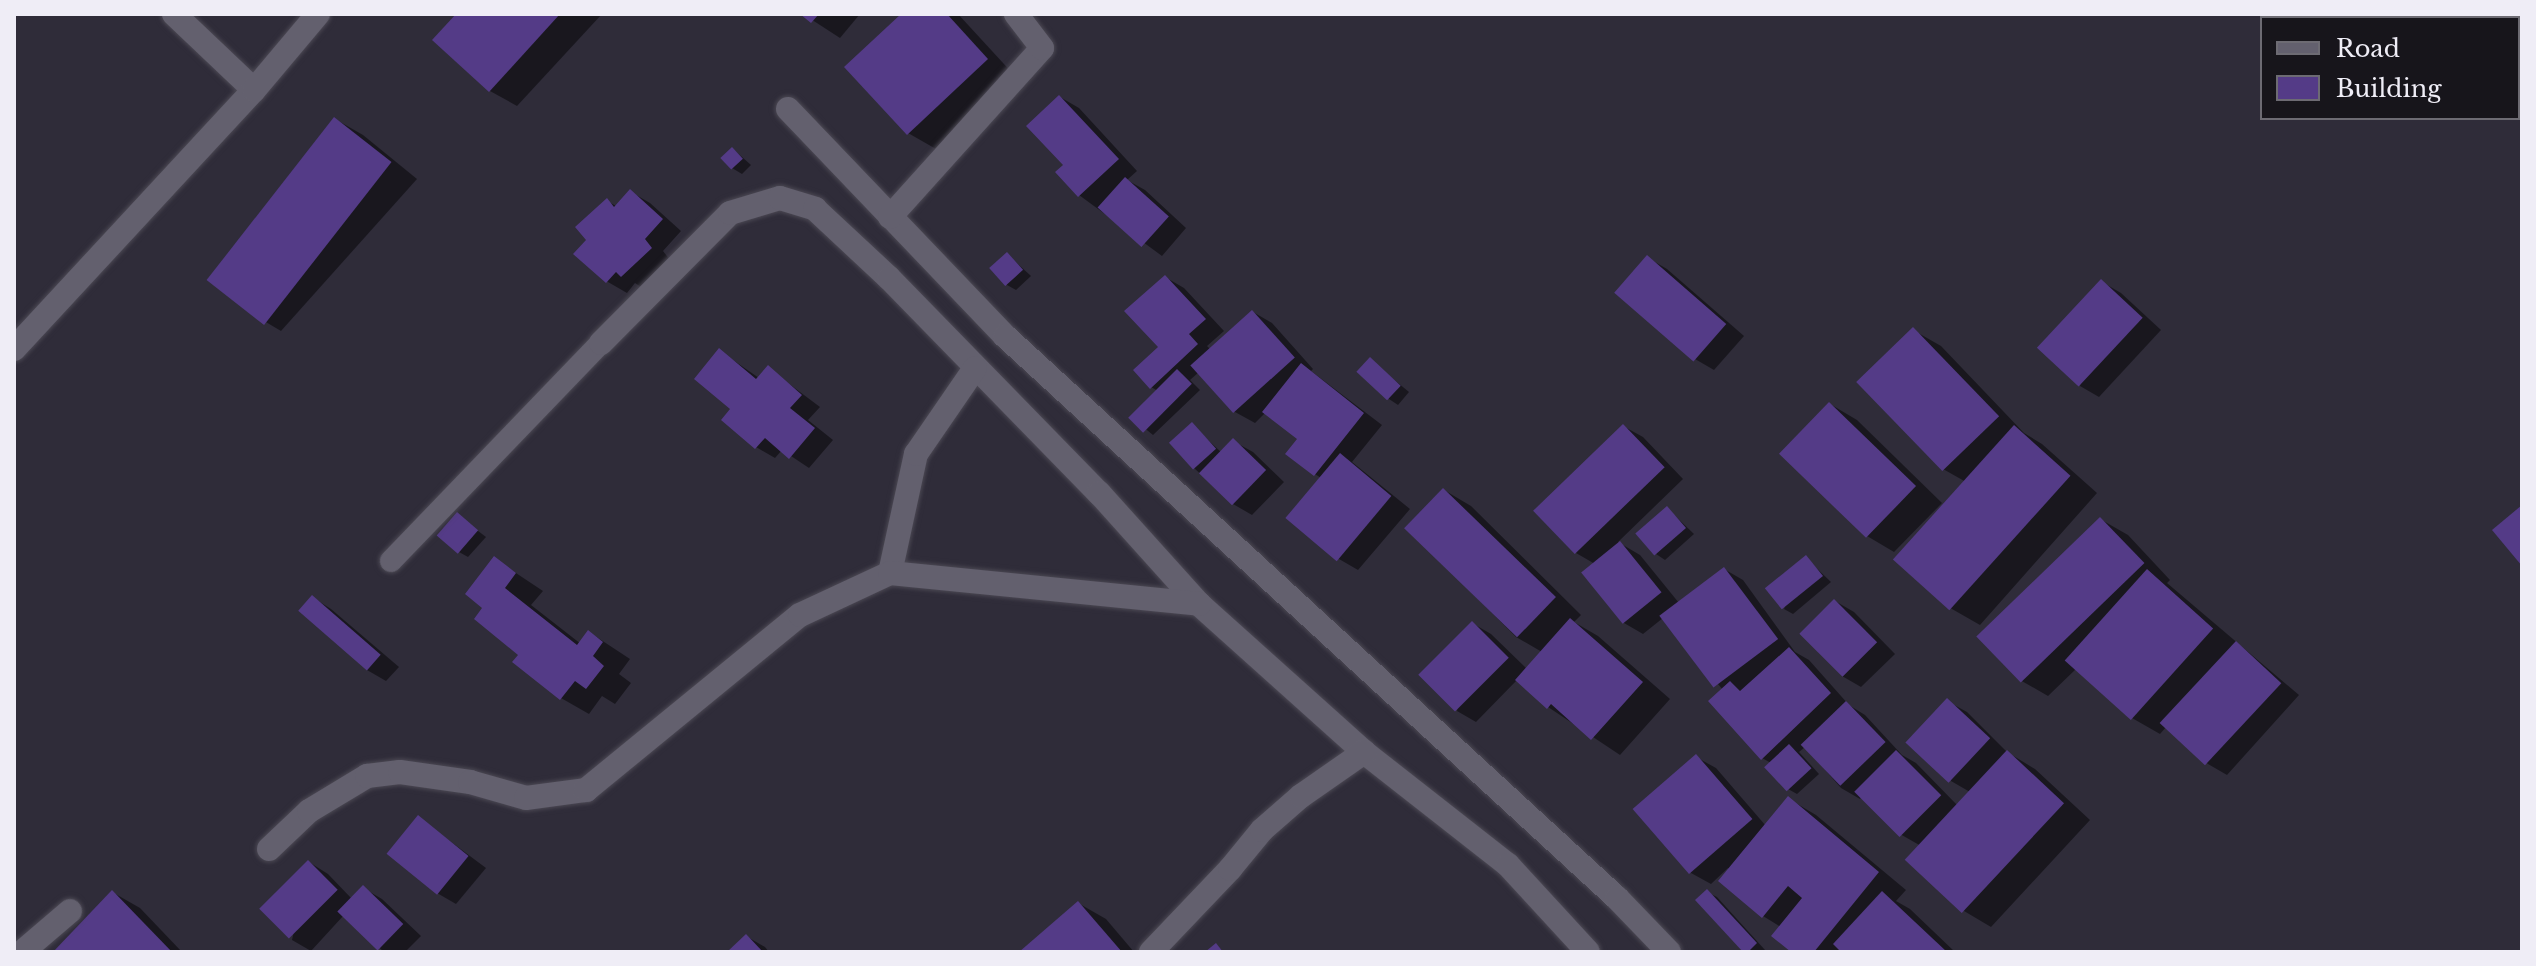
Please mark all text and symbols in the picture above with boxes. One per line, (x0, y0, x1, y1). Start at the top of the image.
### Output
legend (2260, 16, 2520, 120)
text: Road (2336, 34, 2400, 63)
text: Building (2336, 74, 2442, 103)

